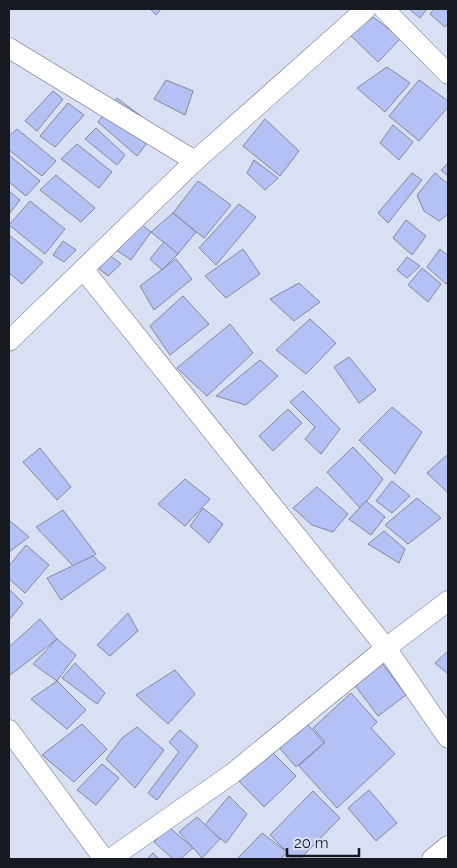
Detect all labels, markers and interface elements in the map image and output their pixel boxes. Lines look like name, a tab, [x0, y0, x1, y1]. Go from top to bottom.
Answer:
scale bar	[287, 826, 360, 858]
text: 20 m	[294, 834, 329, 852]

